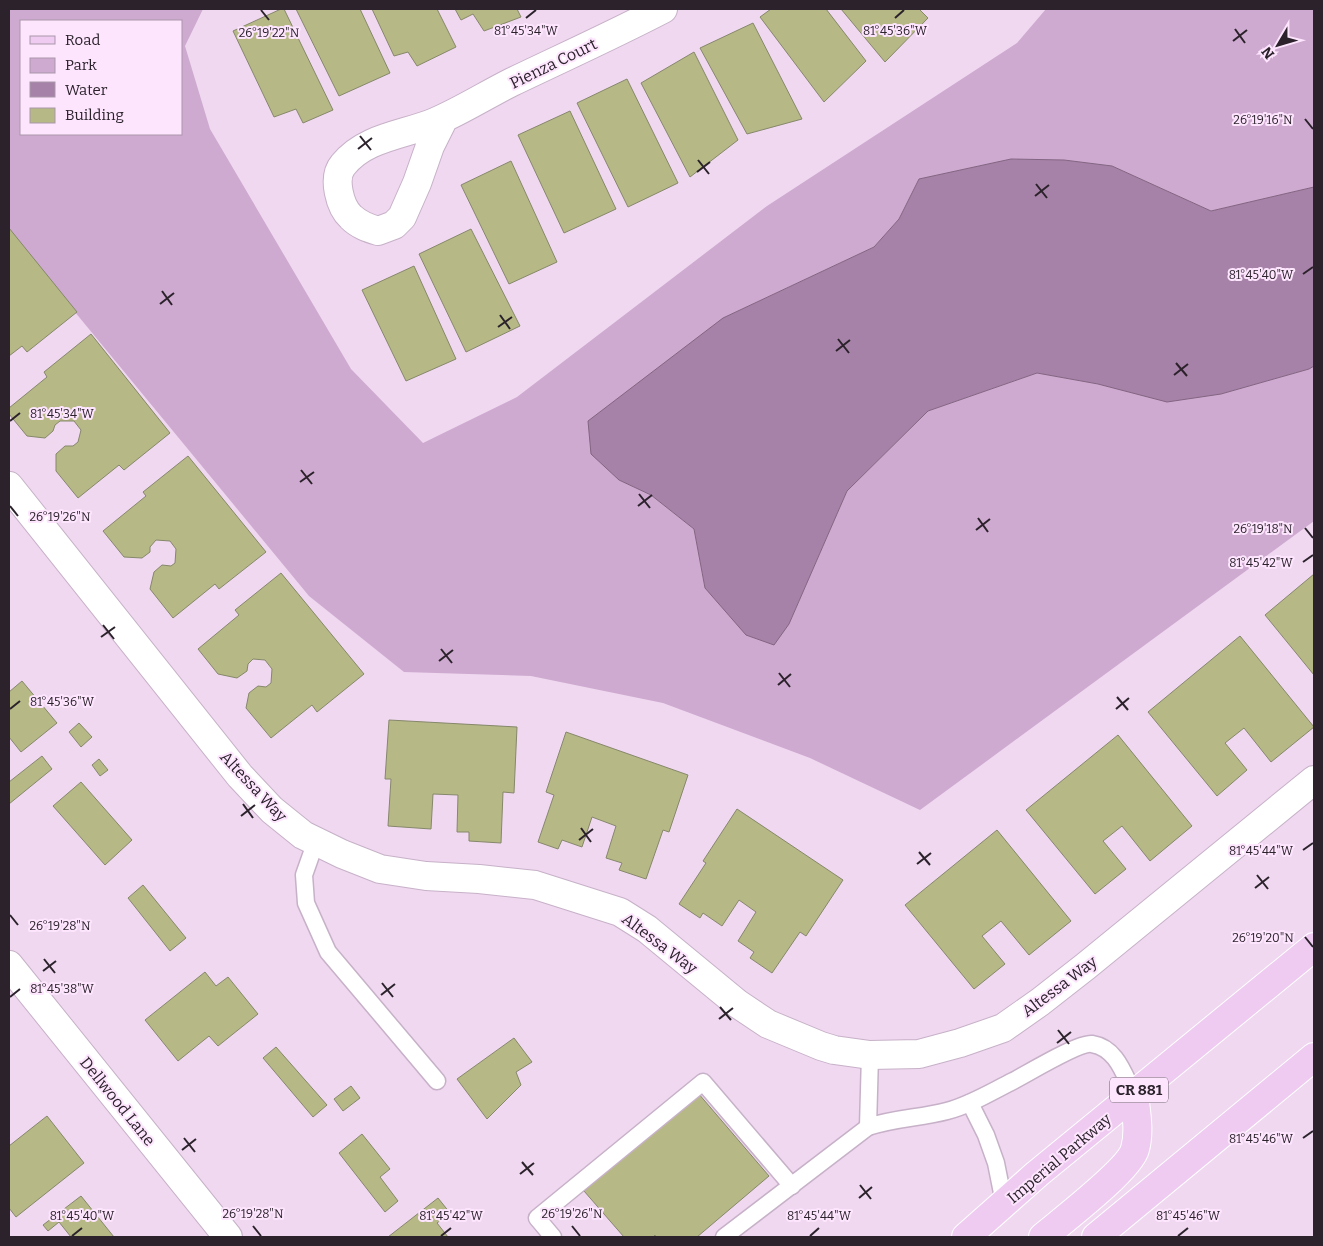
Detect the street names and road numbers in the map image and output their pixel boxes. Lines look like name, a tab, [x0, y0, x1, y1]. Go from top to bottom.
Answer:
street label: Pienza Court	[507, 34, 600, 93]
street label: Altessa Way	[216, 747, 291, 826]
street label: Altessa Way	[618, 909, 701, 978]
street label: Altessa Way	[1018, 952, 1101, 1021]
street label: Dellwood Lane	[76, 1053, 159, 1150]
road number: CR 881	[1110, 1078, 1168, 1102]
street label: Imperial Parkway	[1003, 1109, 1116, 1207]

